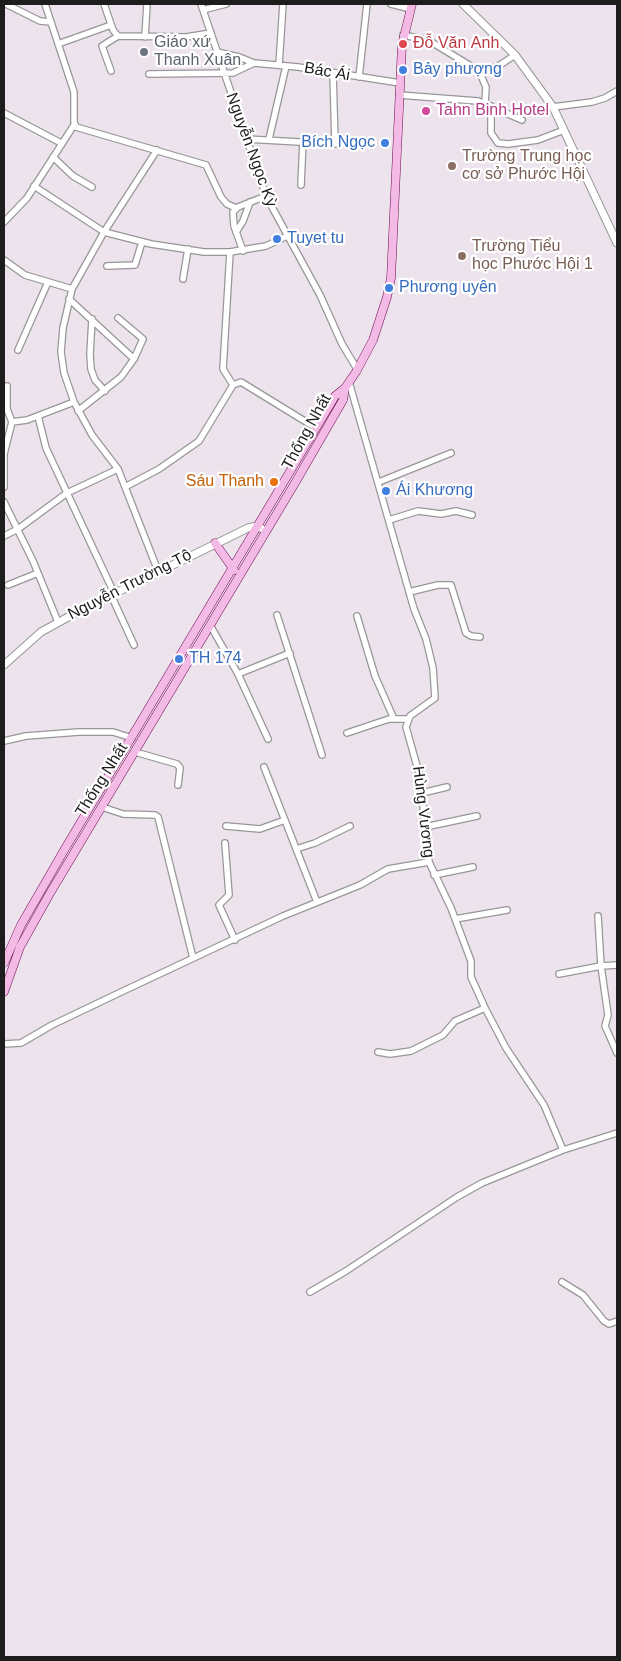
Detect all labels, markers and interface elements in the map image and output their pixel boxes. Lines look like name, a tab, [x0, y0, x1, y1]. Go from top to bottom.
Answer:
place label: Giáo xứ Thanh Xuân	[154, 33, 241, 71]
place label: Đỗ Văn Anh	[413, 34, 499, 54]
marker: Đỗ Văn Anh	[397, 38, 409, 50]
marker: Giáo xứ Thanh Xuân	[138, 46, 150, 58]
street label: Bác Ái	[303, 59, 351, 85]
place label: Bảy phượng	[413, 60, 502, 80]
marker: Bảy phượng	[397, 64, 409, 76]
street label: Nguyễn Ngọc Kỳ	[221, 90, 281, 210]
place label: Tahn Binh Hotel	[436, 101, 549, 121]
marker: Tahn Binh Hotel	[420, 105, 432, 117]
place label: Bích Ngọc	[301, 133, 375, 153]
marker: Bích Ngọc	[379, 137, 391, 149]
place label: Trường Trung học cơ sở Phước Hội	[462, 147, 591, 185]
marker: Trường Trung học cơ sở Phước Hội	[446, 160, 458, 172]
place label: Tuyet tu	[287, 229, 344, 249]
marker: Tuyet tu	[271, 233, 283, 245]
place label: Trường Tiểu học Phước Hội 1	[472, 237, 593, 275]
marker: Trường Tiểu học Phước Hội 1	[456, 250, 468, 262]
place label: Phương uyên	[399, 278, 497, 298]
marker: Phương uyên	[383, 282, 395, 294]
street label: Thống Nhất	[278, 391, 336, 473]
place label: Sáu Thanh	[186, 472, 264, 492]
marker: Sáu Thanh	[268, 476, 280, 488]
place label: Ái Khương	[396, 481, 473, 501]
marker: Ái Khương	[380, 485, 392, 497]
street label: Nguyễn Trường Tộ	[65, 546, 195, 624]
place label: TH 174	[189, 649, 241, 669]
marker: TH 174	[173, 653, 185, 665]
street label: Thống Nhất	[72, 739, 132, 821]
street label: Hùng Vương	[408, 765, 438, 859]

